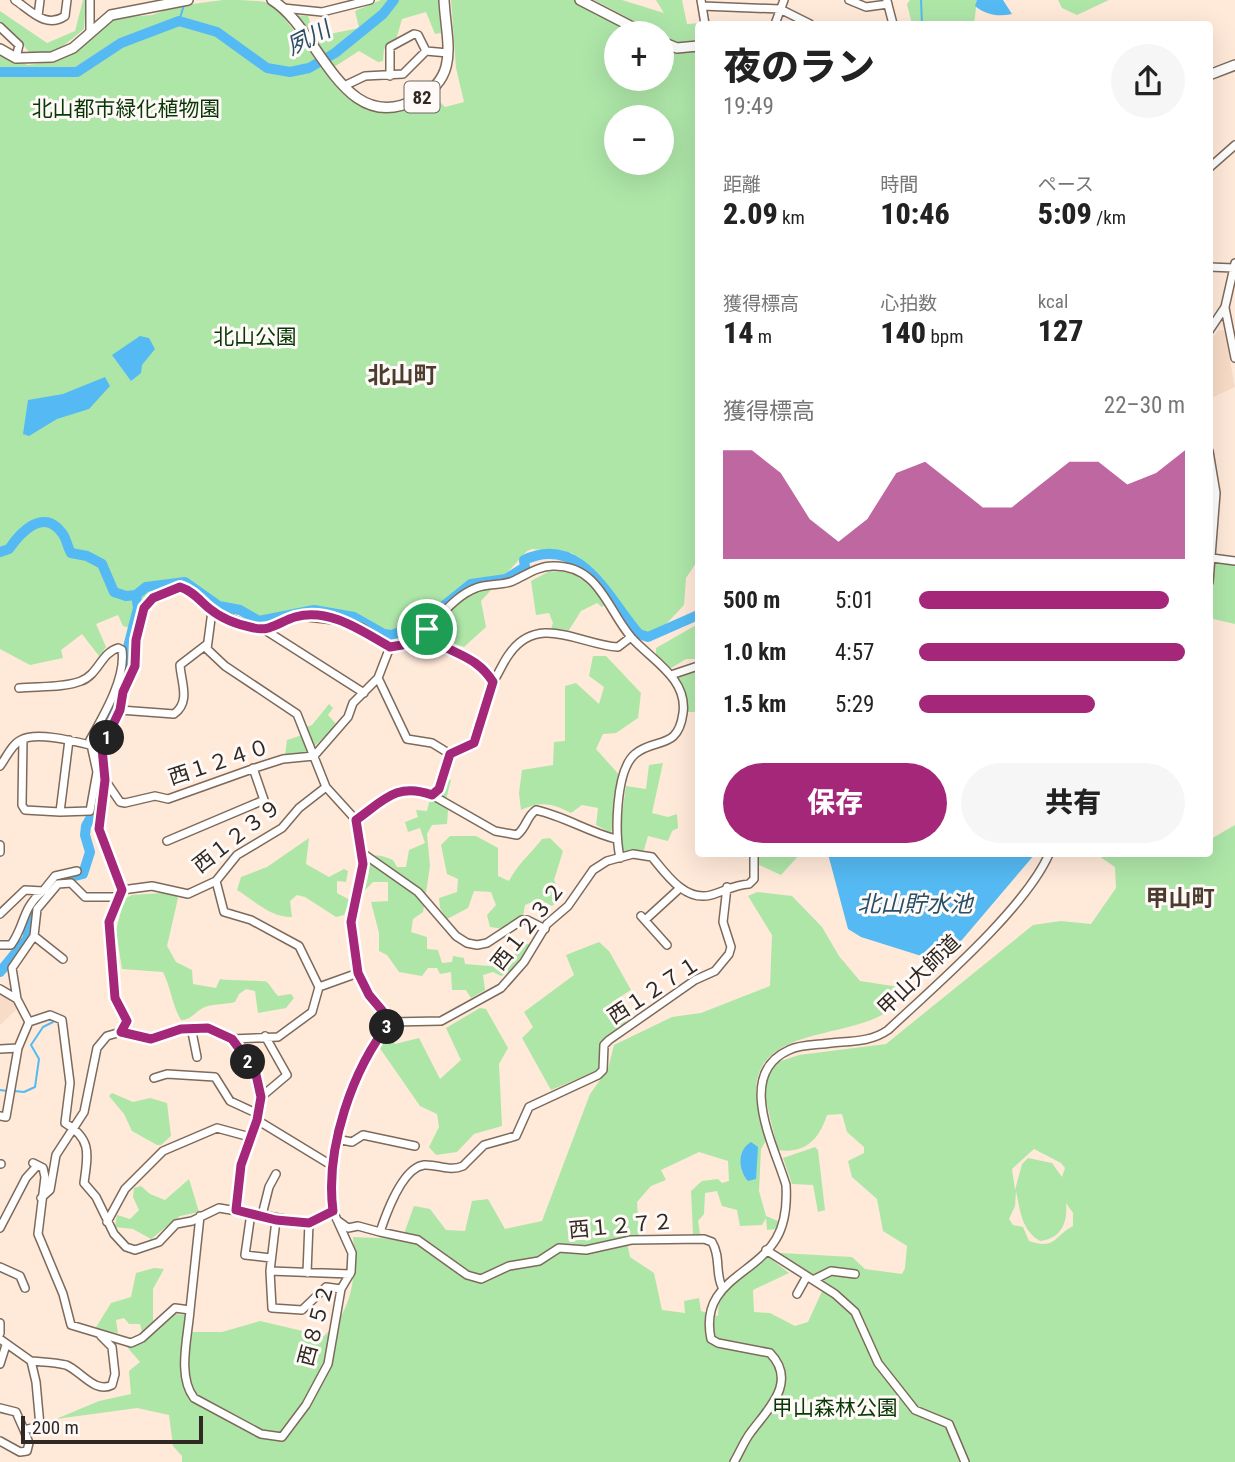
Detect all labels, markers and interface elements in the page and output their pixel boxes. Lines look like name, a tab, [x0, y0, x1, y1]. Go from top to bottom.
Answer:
water label: 夙川	[282, 15, 338, 61]
map controls	[604, 21, 674, 175]
button: +	[604, 21, 674, 91]
button: share	[1111, 44, 1185, 118]
text: 夜のラン	[723, 45, 875, 89]
road number: 82	[404, 82, 440, 113]
text: 19:49	[723, 93, 774, 120]
park label: 北山都市緑化植物園	[32, 97, 221, 121]
button: −	[604, 105, 674, 175]
text: 距離	[723, 173, 761, 196]
text: 時間	[880, 173, 918, 196]
text: ペース	[1038, 173, 1094, 196]
text: 2.09	[723, 196, 778, 231]
text: 10:46	[880, 196, 950, 231]
text: 5:09	[1038, 196, 1092, 231]
text: km	[778, 206, 805, 229]
text: /km	[1092, 206, 1126, 229]
text: kcal	[1038, 290, 1068, 313]
text: 獲得標高	[723, 292, 799, 315]
text: 心拍数	[880, 292, 937, 315]
text: 127	[1038, 313, 1083, 348]
text: 14	[723, 315, 754, 350]
text: 140	[880, 315, 926, 350]
park label: 北山公園	[213, 325, 297, 349]
text: m	[754, 325, 772, 348]
text: bpm	[926, 325, 963, 348]
district label: 北山町	[368, 362, 437, 389]
text: 22–30 m	[1104, 392, 1185, 419]
text: 獲得標高	[723, 398, 815, 425]
text: 500 m	[723, 587, 780, 614]
text: 5:01	[835, 587, 874, 614]
pin	[397, 599, 457, 659]
icon: arrive	[408, 610, 446, 648]
text: 1.0 km	[723, 639, 786, 666]
text: 4:57	[835, 639, 874, 666]
text: 1.5 km	[723, 691, 786, 718]
text: 5:29	[835, 691, 874, 718]
pin: 1	[90, 720, 124, 756]
text: 1	[102, 726, 111, 749]
street label: 西１２４０	[165, 734, 273, 790]
button: 保存	[723, 763, 947, 843]
button: 共有	[961, 763, 1185, 843]
street label: 西１２３９	[188, 794, 286, 878]
street label: 西１２３２	[486, 877, 570, 975]
district label: 甲山町	[1146, 885, 1215, 912]
water label: 北山貯水池	[858, 891, 975, 918]
street label: 甲山大師道	[873, 930, 965, 1020]
street label: 西１２７１	[603, 951, 705, 1029]
pin: 3	[370, 1010, 404, 1044]
text: 3	[382, 1015, 391, 1038]
pin: 2	[230, 1044, 266, 1080]
text: 2	[243, 1050, 252, 1073]
street label: 西１２７２	[568, 1209, 674, 1243]
street label: 西８５２	[294, 1281, 338, 1369]
park label: 甲山森林公園	[772, 1396, 898, 1420]
scale bar	[21, 1413, 203, 1445]
text: 200 m	[32, 1416, 79, 1439]

